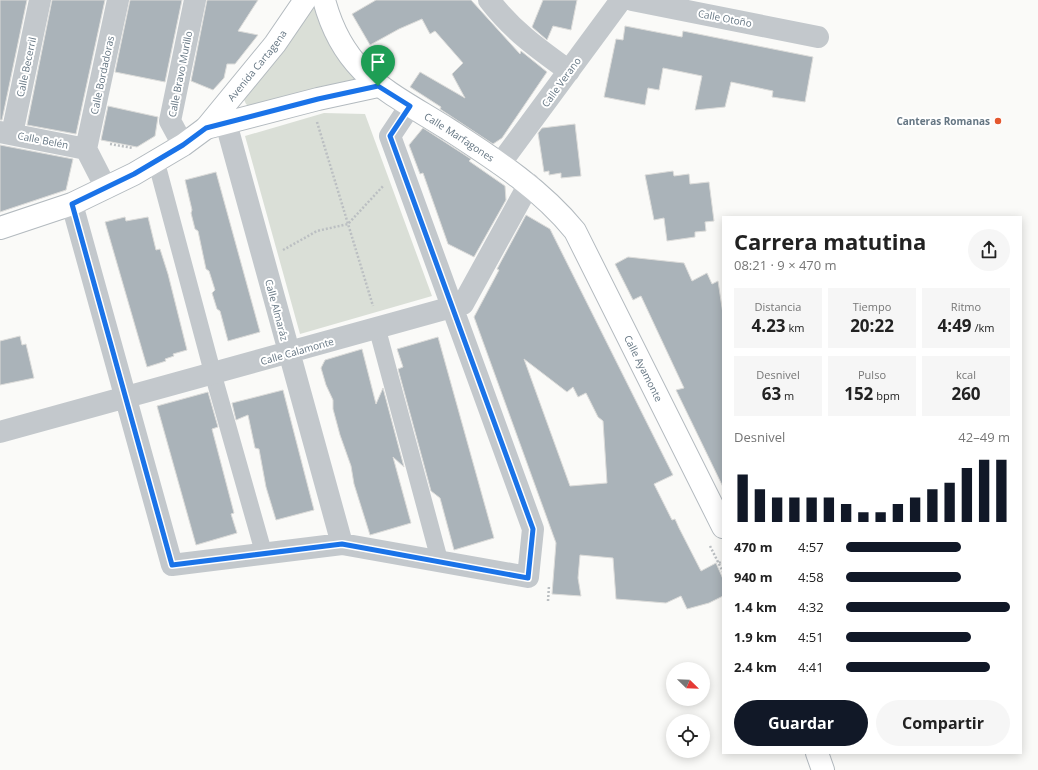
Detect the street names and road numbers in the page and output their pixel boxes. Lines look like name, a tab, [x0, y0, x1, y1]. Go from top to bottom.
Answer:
street label: Calle Otoño	[697, 6, 753, 30]
street label: Avenida Cartagena	[224, 27, 290, 104]
street label: Calle Bravo Murillo	[165, 30, 195, 118]
street label: Calle Bordadoras	[87, 34, 117, 116]
street label: Calle Becerril	[13, 36, 39, 98]
street label: Calle Verano	[538, 54, 584, 110]
street label: Calle Marfagones	[422, 109, 497, 165]
street label: Calle Belén	[16, 128, 70, 152]
street label: Calle Almaráz	[262, 278, 292, 343]
street label: Calle Ayamonte	[621, 332, 666, 404]
street label: Calle Calamonte	[259, 334, 336, 368]

